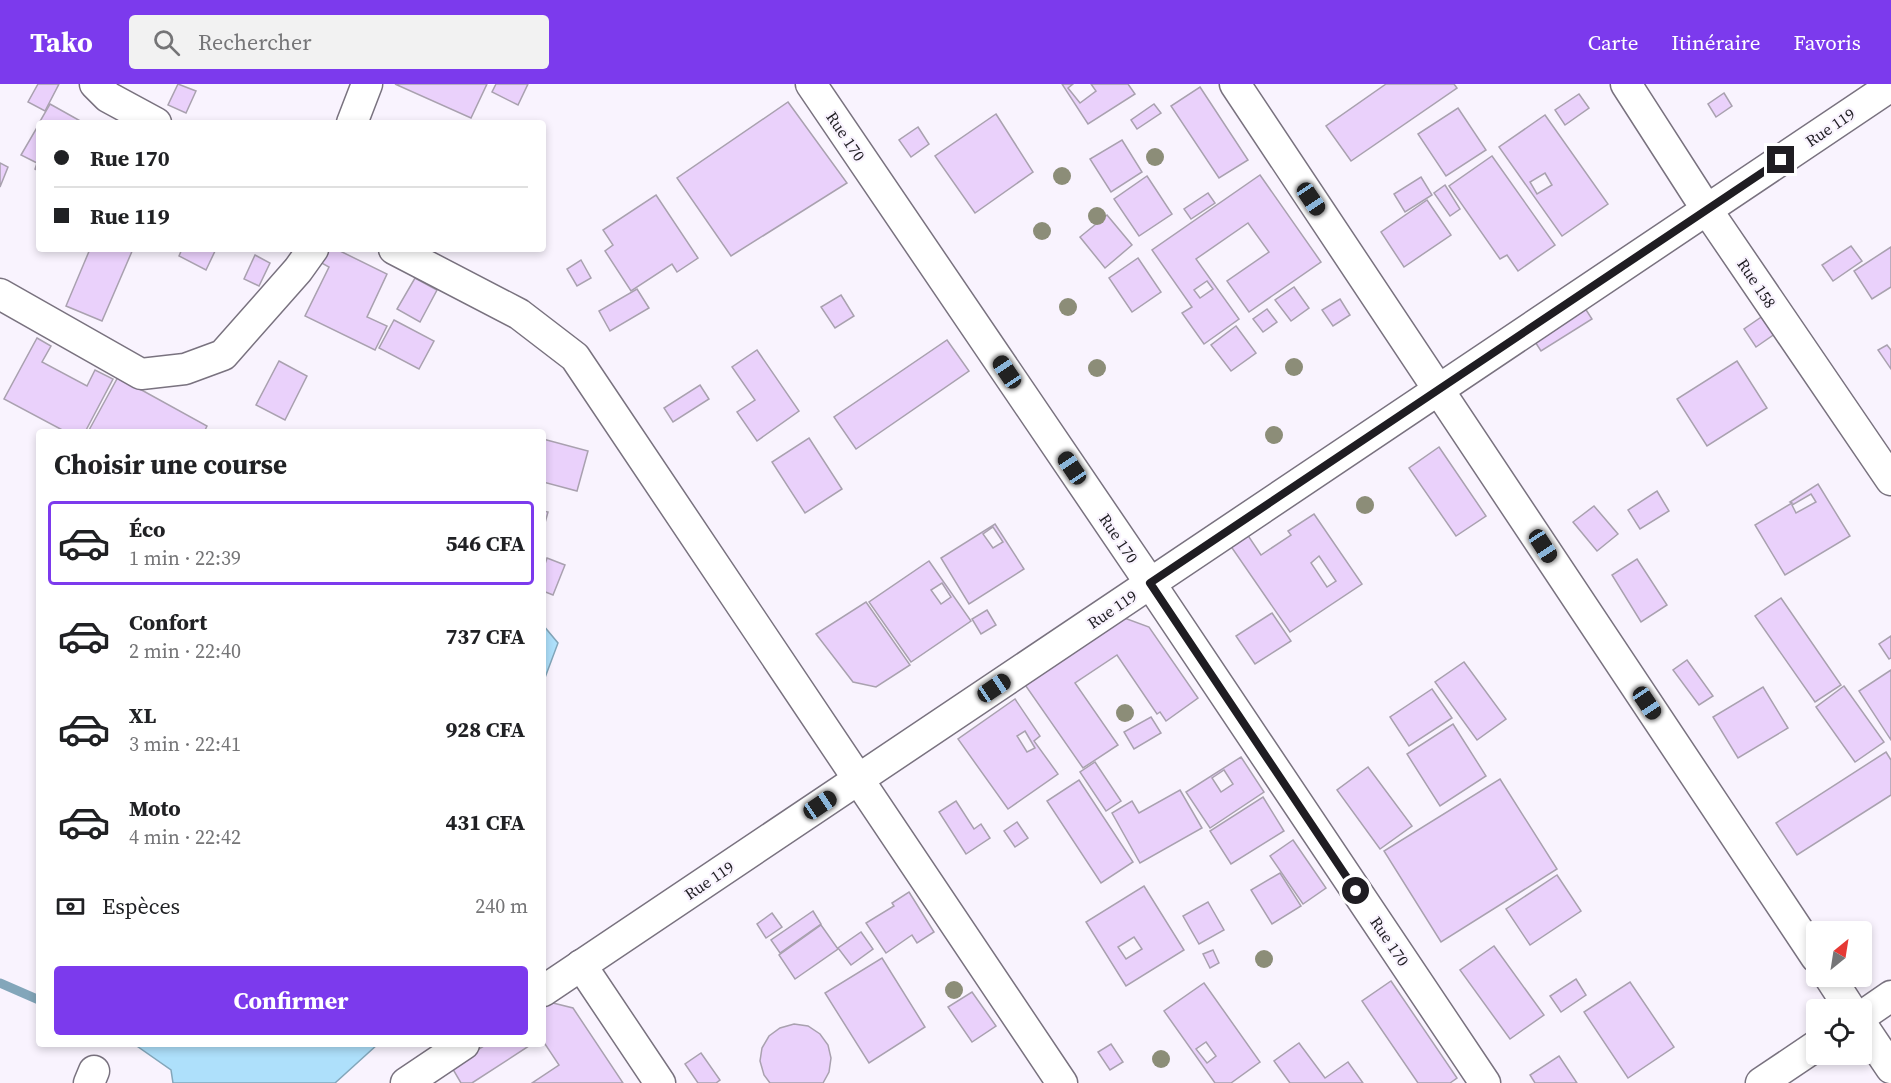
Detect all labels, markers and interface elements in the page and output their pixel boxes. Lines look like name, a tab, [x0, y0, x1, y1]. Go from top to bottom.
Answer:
search box	[129, 15, 549, 69]
text: Tako	[30, 23, 93, 61]
icon: search	[150, 26, 183, 59]
text: Rechercher	[198, 27, 312, 57]
text: Carte	[1588, 28, 1638, 57]
text: Itinéraire	[1671, 28, 1760, 57]
text: Favoris	[1793, 28, 1861, 57]
street label: Rue 119	[1801, 102, 1859, 152]
street label: Rue 170	[821, 107, 871, 165]
text: Rue 170	[90, 143, 170, 173]
route end	[1767, 146, 1794, 173]
car	[1293, 179, 1329, 219]
text: Rue 119	[90, 201, 170, 231]
street label: Rue 158	[1732, 254, 1782, 312]
car	[989, 352, 1025, 392]
text: Choisir une course	[54, 446, 287, 483]
car	[1054, 448, 1090, 488]
street label: Rue 170	[1094, 509, 1144, 567]
text: Éco	[129, 514, 166, 544]
icon: car	[57, 516, 111, 570]
car	[1526, 526, 1560, 566]
text: 546 CFA	[445, 528, 525, 558]
text: 1 min · 22:39	[129, 544, 241, 572]
street label: Rue 119	[1083, 584, 1141, 634]
text: Confort	[129, 607, 207, 637]
icon: car	[57, 609, 111, 663]
text: 737 CFA	[445, 621, 525, 651]
text: 2 min · 22:40	[129, 637, 241, 665]
car	[974, 670, 1014, 706]
car	[1629, 683, 1665, 723]
text: XL	[129, 700, 156, 730]
icon: car	[57, 702, 111, 756]
text: 928 CFA	[445, 714, 525, 744]
text: 3 min · 22:41	[129, 730, 241, 758]
car	[800, 787, 840, 823]
text: Moto	[129, 793, 181, 823]
icon: car	[57, 795, 111, 849]
text: 431 CFA	[445, 807, 525, 837]
text: 4 min · 22:42	[129, 823, 241, 851]
street label: Rue 119	[680, 855, 738, 905]
route start	[1342, 877, 1369, 904]
icon: cash	[54, 890, 87, 923]
text: Espèces	[102, 891, 180, 921]
text: 240 m	[475, 892, 528, 920]
street label: Rue 170	[1365, 912, 1415, 970]
north arrow	[1806, 921, 1872, 987]
map controls	[1806, 921, 1872, 1065]
button: Confirmer	[54, 966, 528, 1035]
button: locate	[1806, 999, 1872, 1065]

